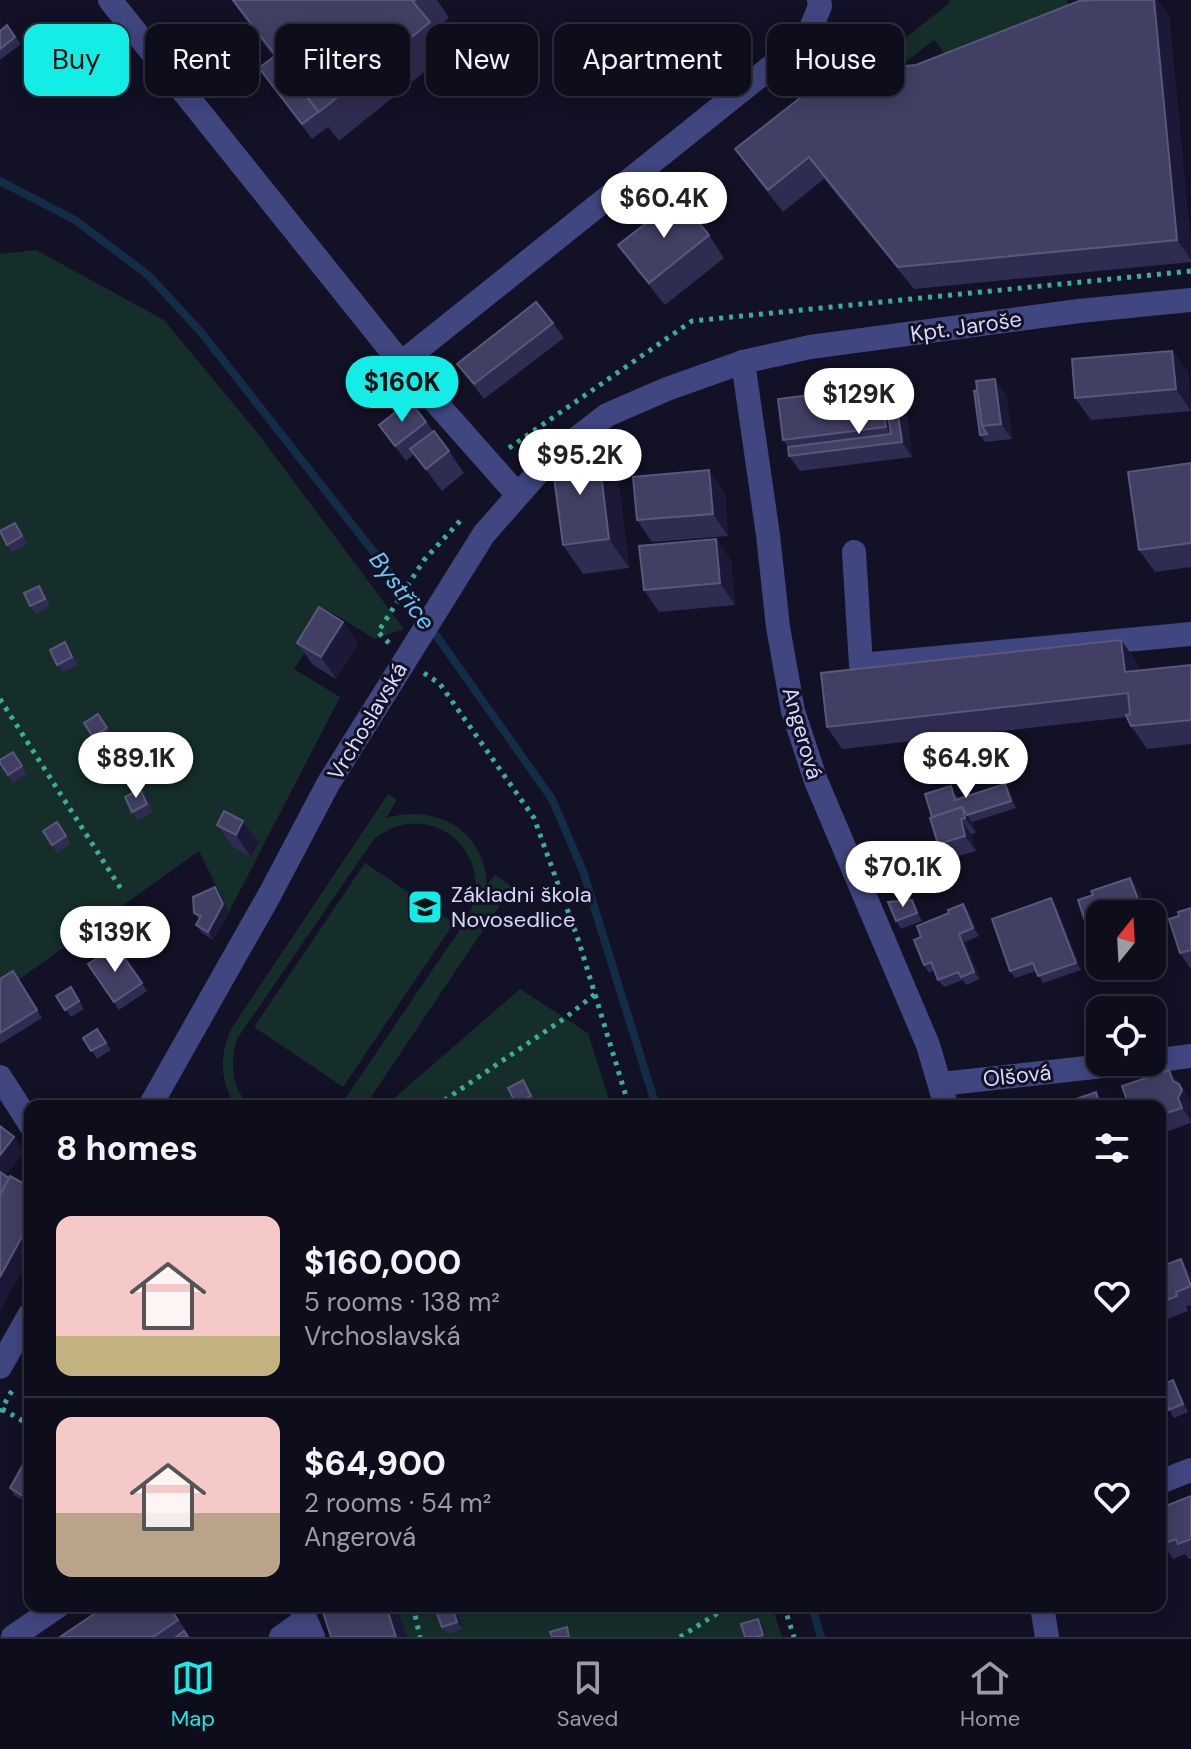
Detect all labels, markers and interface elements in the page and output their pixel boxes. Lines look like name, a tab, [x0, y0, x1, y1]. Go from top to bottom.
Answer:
chip: Buy	[24, 24, 129, 96]
chip: Rent	[145, 24, 259, 96]
chip: Filters	[275, 24, 410, 96]
chip: New	[426, 24, 538, 96]
chip: Apartment	[554, 24, 751, 96]
chip: House	[767, 24, 904, 96]
pin: $60.4K	[599, 172, 729, 240]
text: $60.4K	[619, 181, 709, 215]
street label: Kpt. Jaroše	[908, 304, 1024, 349]
pin: $160K	[346, 356, 458, 424]
text: $160K	[364, 365, 440, 399]
pin: $129K	[803, 368, 915, 436]
text: $129K	[822, 377, 896, 411]
pin: $95.2K	[515, 429, 645, 497]
text: $95.2K	[537, 438, 623, 472]
water label: Bystřice	[363, 545, 442, 636]
street label: Vrchoslavská	[321, 657, 414, 786]
street label: Angerová	[776, 684, 830, 783]
pin: $89.1K	[71, 732, 201, 800]
pin: $64.9K	[901, 732, 1031, 800]
text: $89.1K	[96, 741, 176, 775]
text: $64.9K	[922, 741, 1010, 775]
pin: $70.1K	[838, 841, 968, 909]
text: $70.1K	[864, 850, 942, 884]
place label: Základni škola Novosedlice	[451, 880, 592, 934]
school or university icon: Základni škola Novosedlice	[406, 888, 444, 926]
north arrow	[1086, 900, 1166, 980]
map controls	[1086, 900, 1166, 1076]
pin: $139K	[59, 906, 171, 974]
text: $139K	[78, 915, 152, 949]
button: locate	[1086, 996, 1166, 1076]
street label: Olšová	[981, 1057, 1053, 1093]
text: 8 homes	[56, 1126, 198, 1171]
icon: filters	[1090, 1126, 1134, 1170]
text: $160,000	[304, 1240, 462, 1285]
icon: home	[120, 1248, 216, 1344]
icon: heart	[1090, 1274, 1134, 1318]
text: 5 rooms · 138 m²	[304, 1285, 500, 1319]
text: Vrchoslavská	[304, 1319, 461, 1353]
text: $64,900	[304, 1441, 446, 1486]
icon: home	[120, 1449, 216, 1545]
icon: heart	[1090, 1475, 1134, 1519]
text: 2 rooms · 54 m²	[304, 1486, 491, 1520]
text: Angerová	[304, 1520, 416, 1554]
tab: Map	[171, 1656, 215, 1733]
tab: Saved	[557, 1656, 618, 1733]
tab: Home	[960, 1656, 1020, 1733]

